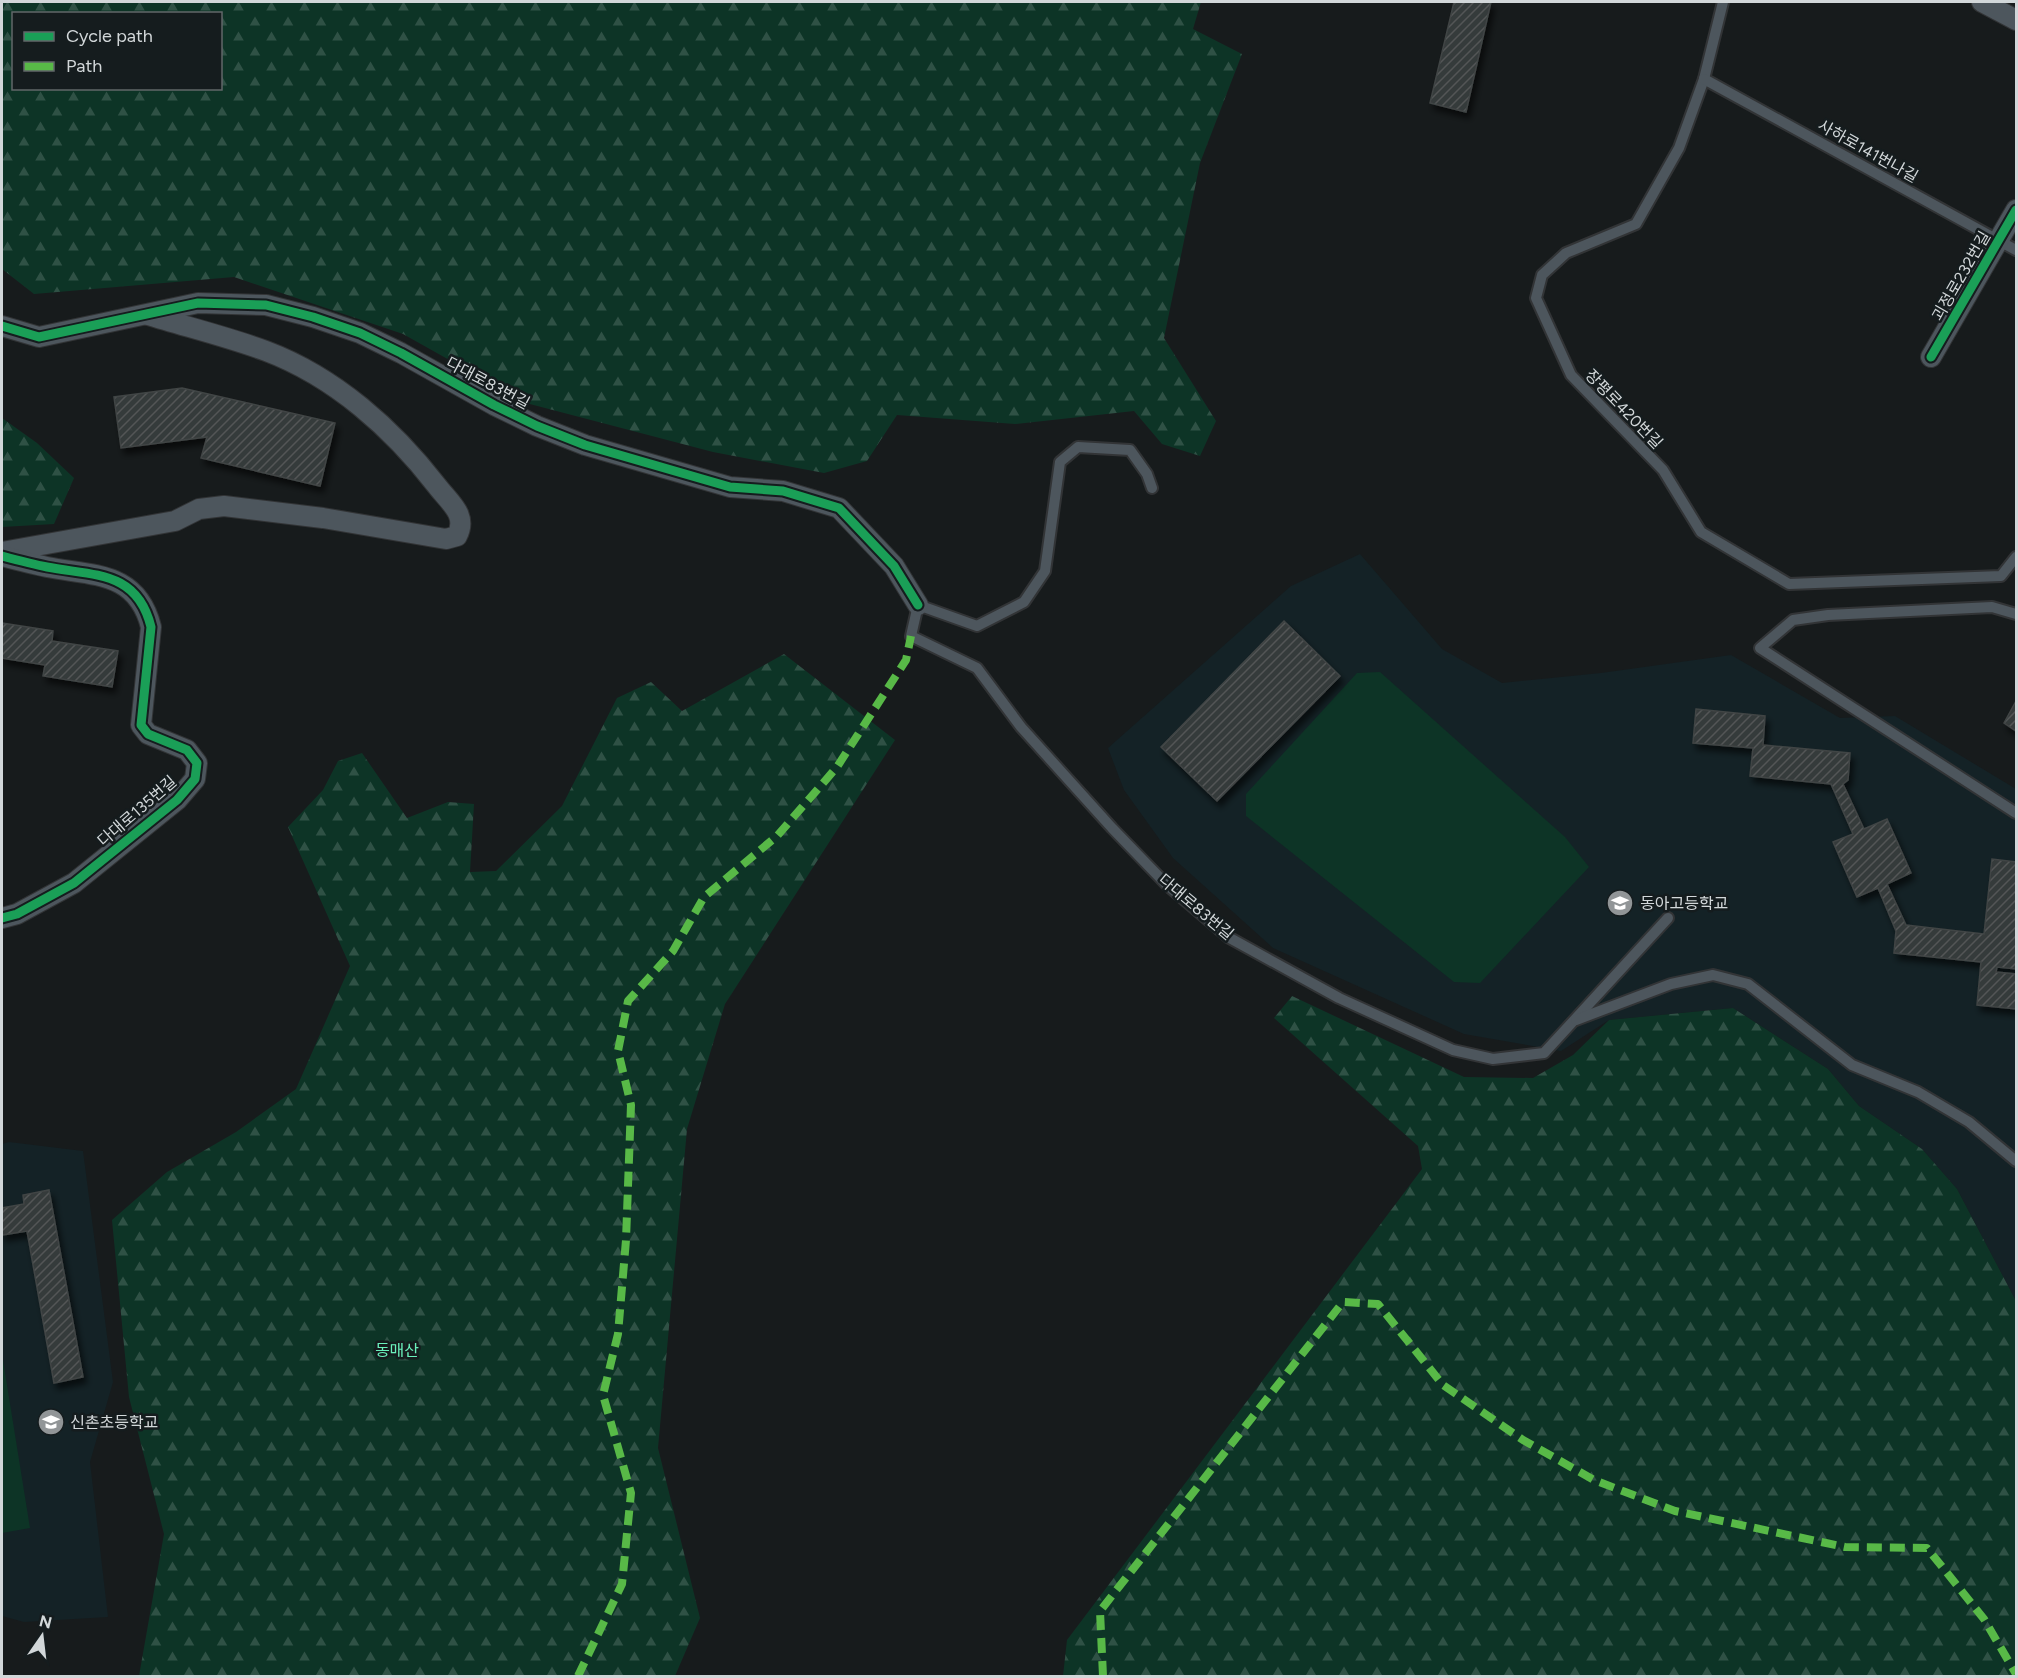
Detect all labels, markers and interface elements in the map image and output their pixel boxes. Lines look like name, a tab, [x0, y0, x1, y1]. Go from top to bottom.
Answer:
legend	[12, 12, 222, 90]
text: Cycle path	[66, 25, 153, 47]
text: Path	[66, 55, 102, 77]
street label: 사하로141번나길	[1815, 116, 1921, 186]
street label: 괴정로232번길	[1928, 228, 1994, 324]
street label: 다대로83번길	[443, 353, 533, 413]
street label: 장평로420번길	[1581, 365, 1667, 453]
street label: 다대로135번길	[94, 772, 180, 850]
street label: 다대로83번길	[1155, 870, 1237, 944]
school or university icon: 동아고등학교	[1605, 888, 1635, 918]
place label: 동아고등학교	[1640, 894, 1728, 913]
park label: 동매산	[375, 1341, 419, 1360]
school or university icon: 신촌초등학교	[36, 1407, 66, 1437]
place label: 신촌초등학교	[70, 1413, 158, 1432]
north arrow	[12, 1606, 72, 1666]
text: N	[37, 1611, 54, 1633]

